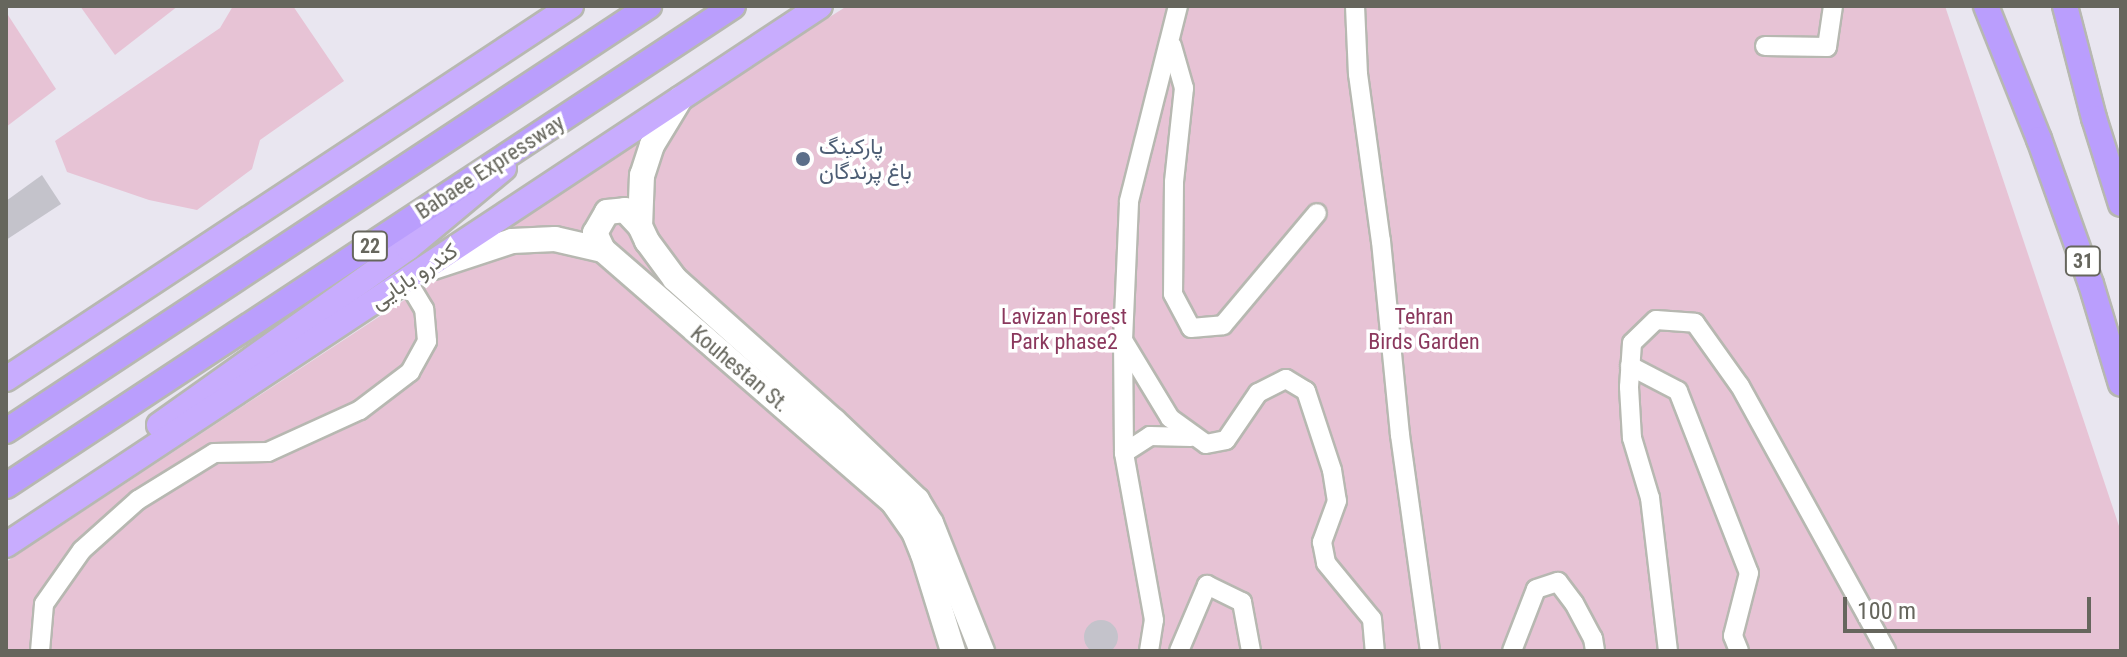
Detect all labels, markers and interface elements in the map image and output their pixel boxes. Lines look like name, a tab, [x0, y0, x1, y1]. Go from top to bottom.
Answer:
street label: Babaee Expressway	[411, 109, 569, 225]
place label: پارکینگ باغ پرندگان	[819, 133, 912, 184]
marker: پارکینگ باغ پرندگان	[794, 150, 812, 168]
road number: 22	[350, 230, 390, 262]
street label: کندرو بابایی	[365, 237, 463, 315]
road number: 31	[2063, 245, 2103, 277]
park label: Lavizan Forest Park phase2	[1001, 303, 1127, 354]
park label: Tehran Birds Garden	[1368, 303, 1480, 354]
street label: Kouhestan St.	[685, 320, 795, 418]
scale bar	[1847, 581, 2095, 631]
text: 100 m	[1857, 597, 1916, 625]

